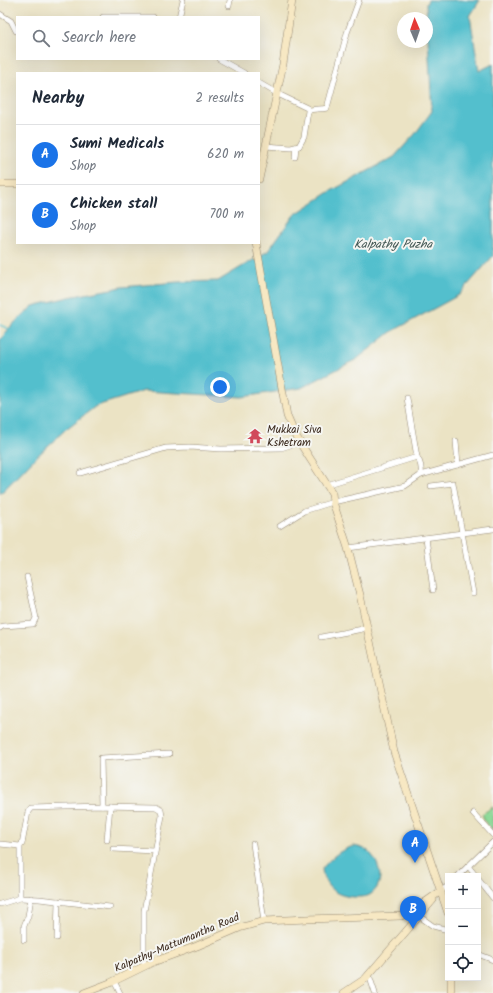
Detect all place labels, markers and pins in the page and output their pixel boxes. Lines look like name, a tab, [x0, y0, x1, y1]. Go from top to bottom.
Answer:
place label: Mukkai Siva Kshetram	[267, 421, 322, 452]
temple icon: Mukkai Siva Kshetram	[246, 427, 264, 445]
pin: A	[402, 830, 428, 863]
pin: B	[400, 896, 426, 929]

